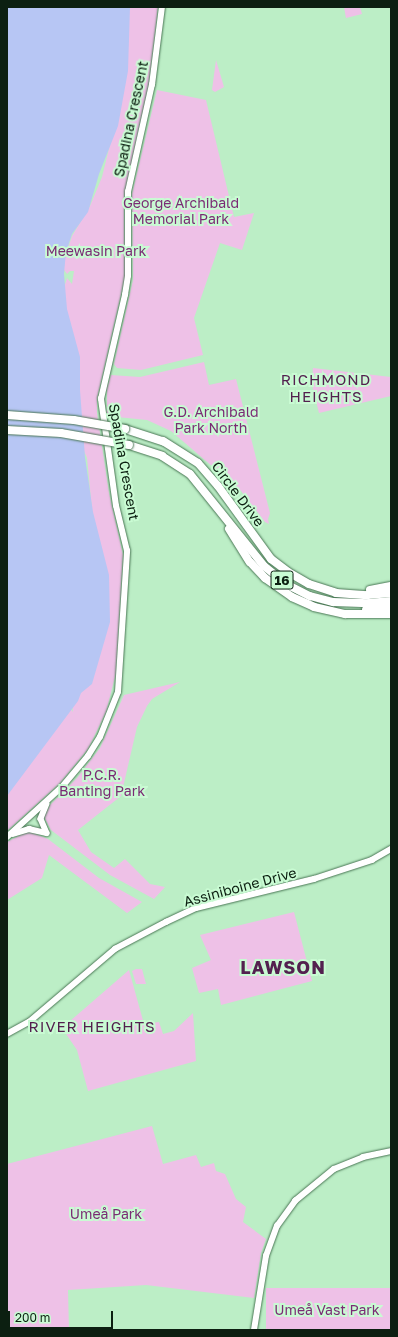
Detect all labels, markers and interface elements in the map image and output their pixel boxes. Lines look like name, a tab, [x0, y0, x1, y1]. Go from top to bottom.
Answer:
street label: Spadina Crescent	[111, 60, 151, 178]
park label: George Archibald Memorial Park	[123, 195, 239, 228]
park label: Meewasin Park	[46, 243, 146, 259]
district label: RICHMOND HEIGHTS	[281, 370, 371, 405]
street label: Spadina Crescent	[105, 402, 143, 522]
park label: G.D. Archibald Park North	[163, 404, 259, 436]
street label: Circle Drive	[208, 458, 268, 530]
road number: 16	[270, 569, 294, 591]
park label: P.C.R. Banting Park	[59, 767, 145, 800]
street label: Assiniboine Drive	[182, 864, 298, 910]
district label: LAWSON	[240, 956, 326, 978]
district label: RIVER HEIGHTS	[28, 1018, 156, 1036]
park label: Umeå Park	[70, 1206, 142, 1222]
park label: Umeå Vast Park	[274, 1302, 380, 1318]
scale bar	[10, 1303, 115, 1329]
text: 200 m	[15, 1310, 50, 1325]

